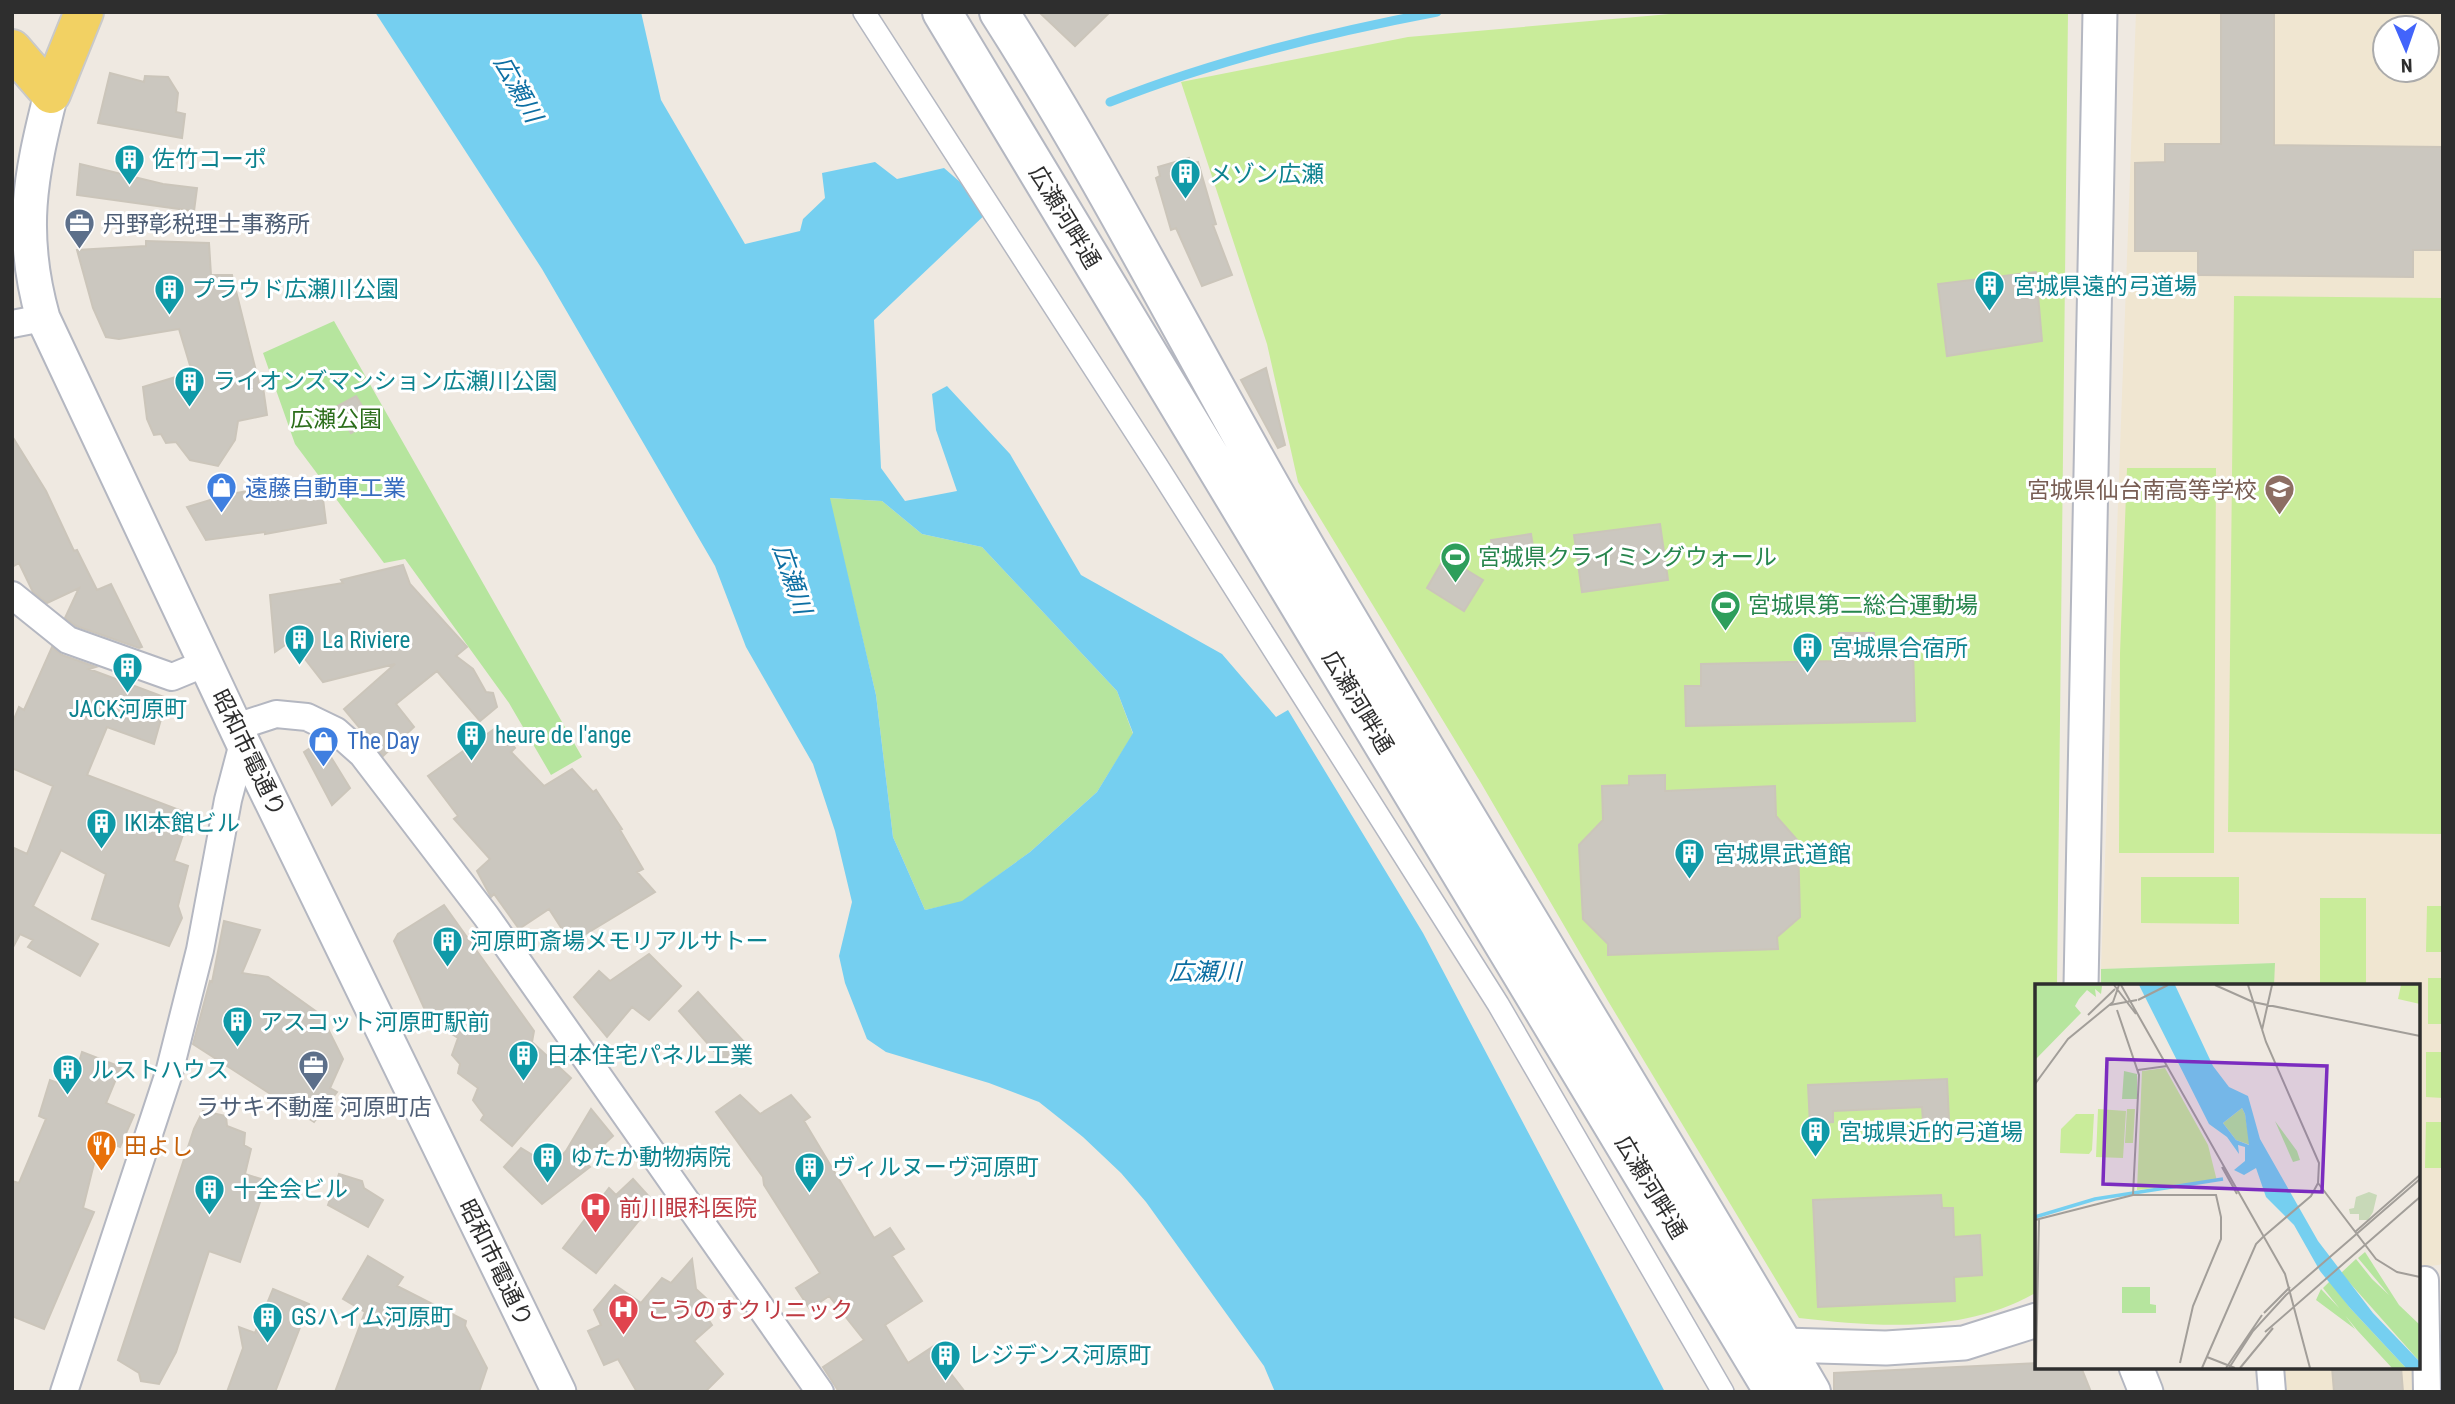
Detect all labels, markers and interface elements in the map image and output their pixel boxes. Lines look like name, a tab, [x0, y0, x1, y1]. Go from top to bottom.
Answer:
north arrow	[2371, 14, 2441, 84]
water label: 広瀬川	[488, 51, 549, 130]
text: N	[2400, 54, 2413, 77]
building icon: 佐竹コーポ	[112, 142, 146, 186]
place label: 佐竹コーポ	[152, 146, 267, 173]
building icon: メゾン広瀬	[1169, 157, 1203, 201]
street label: 広瀬河畔通	[1023, 161, 1106, 273]
place label: メゾン広瀬	[1209, 161, 1324, 188]
office icon: 丹野彰税理士事務所	[63, 207, 97, 251]
place label: 丹野彰税理士事務所	[103, 211, 310, 238]
building icon: 宮城県遠的弓道場	[1973, 269, 2007, 313]
building icon: プラウド広瀬川公園	[152, 272, 186, 316]
place label: 宮城県遠的弓道場	[2013, 273, 2197, 300]
place label: プラウド広瀬川公園	[192, 276, 399, 303]
building icon: ライオンズマンション広瀬川公園	[173, 364, 207, 408]
place label: ライオンズマンション広瀬川公園	[213, 368, 558, 395]
park label: 広瀬公園	[290, 406, 382, 433]
shop icon: 遠藤自動車工業	[205, 471, 239, 515]
school or university icon: 宮城県仙台南高等学校	[2263, 473, 2297, 517]
place label: 遠藤自動車工業	[245, 475, 406, 502]
place label: 宮城県仙台南高等学校	[2027, 477, 2257, 504]
water label: 広瀬川	[767, 540, 818, 620]
sports icon: 宮城県クライミングウォール	[1438, 540, 1472, 584]
place label: 宮城県クライミングウォール	[1478, 544, 1777, 571]
sports icon: 宮城県第二総合運動場	[1708, 588, 1742, 632]
place label: 宮城県第二総合運動場	[1748, 592, 1978, 619]
building icon: La Riviere	[282, 623, 316, 667]
place label: La Riviere	[322, 627, 410, 654]
building icon: 宮城県合宿所	[1790, 631, 1824, 675]
place label: 宮城県合宿所	[1830, 635, 1968, 662]
street label: 広瀬河畔通	[1316, 646, 1399, 758]
building icon: JACK河原町	[111, 651, 145, 695]
street label: 昭和市電通り	[206, 685, 291, 821]
place label: JACK河原町	[69, 696, 187, 723]
building icon: heure de l'ange	[455, 718, 489, 762]
place label: heure de l'ange	[495, 722, 631, 749]
shop icon: The Day	[307, 724, 341, 768]
place label: The Day	[347, 728, 420, 755]
building icon: IKI本館ビル	[84, 806, 118, 850]
place label: IKI本館ビル	[124, 810, 240, 837]
building icon: 宮城県武道館	[1673, 837, 1707, 881]
place label: 宮城県武道館	[1713, 841, 1851, 868]
building icon: 河原町斎場メモリアルサトー	[430, 924, 464, 968]
place label: 河原町斎場メモリアルサトー	[470, 928, 769, 955]
water label: 広瀬川	[1169, 958, 1244, 986]
inset map	[2035, 984, 2420, 1369]
building icon: アスコット河原町駅前	[220, 1005, 254, 1049]
place label: アスコット河原町駅前	[260, 1009, 490, 1036]
building icon: 日本住宅パネル工業	[506, 1038, 540, 1082]
place label: 日本住宅パネル工業	[546, 1042, 753, 1069]
office icon: ラサキ不動産 河原町店	[297, 1049, 331, 1093]
building icon: ルストハウス	[51, 1053, 85, 1097]
place label: ルストハウス	[91, 1057, 229, 1084]
place label: ラサキ不動産 河原町店	[196, 1094, 432, 1121]
building icon: 宮城県近的弓道場	[1799, 1115, 1833, 1159]
place label: 宮城県近的弓道場	[1839, 1119, 2023, 1146]
restaurant icon: 田よし	[84, 1129, 118, 1173]
street label: 広瀬河畔通	[1609, 1131, 1692, 1243]
place label: 田よし	[124, 1133, 193, 1160]
building icon: ゆたか動物病院	[530, 1140, 564, 1184]
place label: ゆたか動物病院	[570, 1144, 731, 1171]
building icon: ヴィルヌーヴ河原町	[792, 1150, 826, 1194]
place label: ヴィルヌーヴ河原町	[832, 1154, 1039, 1181]
building icon: 十全会ビル	[193, 1172, 227, 1216]
place label: 十全会ビル	[233, 1176, 348, 1203]
hospital icon: 前川眼科医院	[579, 1191, 613, 1235]
street label: 昭和市電通り	[453, 1195, 538, 1331]
place label: 前川眼科医院	[619, 1195, 757, 1222]
hospital icon: こうのすクリニック	[607, 1293, 641, 1337]
place label: こうのすクリニック	[647, 1297, 853, 1324]
building icon: GSハイム河原町	[251, 1300, 285, 1344]
place label: GSハイム河原町	[291, 1304, 454, 1331]
building icon: レジデンス河原町	[928, 1338, 962, 1382]
place label: レジデンス河原町	[968, 1342, 1152, 1369]

